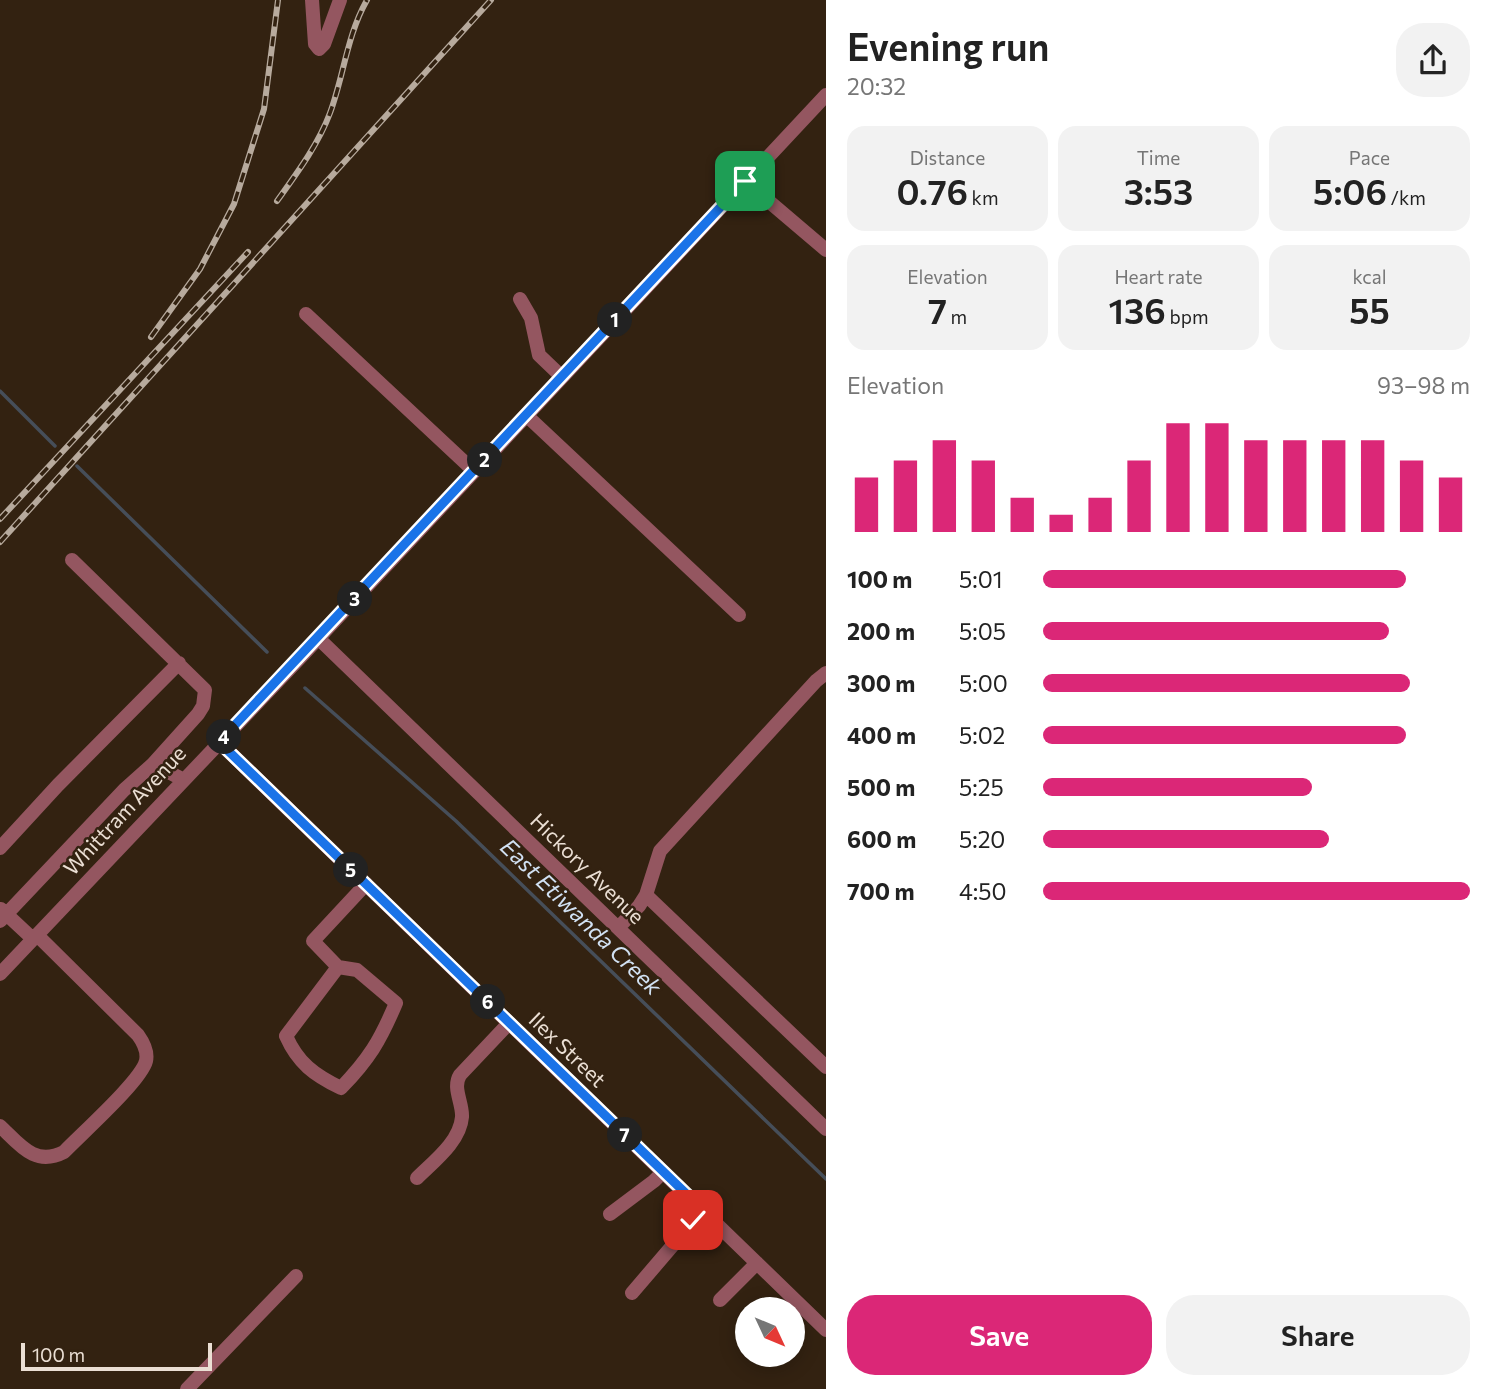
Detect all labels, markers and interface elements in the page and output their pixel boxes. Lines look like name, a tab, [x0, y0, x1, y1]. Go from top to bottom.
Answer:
text: Evening run	[847, 22, 1050, 69]
button: share	[1396, 23, 1470, 97]
text: 20:32	[847, 72, 906, 100]
text: Distance	[910, 146, 985, 169]
text: Time	[1137, 146, 1180, 169]
text: Pace	[1349, 146, 1390, 169]
pin	[715, 151, 775, 211]
icon: arrive	[726, 162, 764, 200]
text: 0.76	[897, 169, 968, 212]
text: 3:53	[1124, 169, 1193, 212]
text: 5:06	[1313, 169, 1387, 212]
text: km	[968, 186, 998, 209]
text: /km	[1387, 186, 1426, 209]
text: Elevation	[907, 265, 988, 288]
text: Heart rate	[1114, 265, 1203, 288]
text: kcal	[1352, 265, 1387, 288]
text: 7	[928, 288, 947, 331]
text: 136	[1109, 288, 1166, 331]
text: 55	[1349, 288, 1390, 331]
pin: 1	[598, 302, 632, 338]
text: m	[947, 305, 967, 328]
text: bpm	[1166, 305, 1208, 328]
text: 1	[610, 308, 619, 331]
text: Elevation	[847, 371, 944, 399]
text: 93–98 m	[1377, 371, 1470, 399]
pin: 2	[468, 442, 503, 477]
text: 2	[479, 448, 490, 471]
text: 100 m	[847, 565, 912, 593]
text: 5:01	[959, 565, 1002, 593]
pin: 3	[338, 582, 372, 616]
text: 3	[349, 587, 360, 610]
text: 200 m	[847, 617, 915, 645]
text: 5:05	[959, 617, 1006, 645]
text: 300 m	[847, 669, 915, 697]
text: 5:00	[959, 669, 1008, 697]
pin: 4	[206, 720, 242, 754]
text: 400 m	[847, 721, 916, 749]
text: 5:02	[959, 721, 1005, 749]
text: 4	[218, 725, 229, 748]
street label: Whittram Avenue	[58, 740, 190, 880]
text: 500 m	[847, 773, 915, 801]
text: 5:25	[959, 773, 1004, 801]
street label: Hickory Avenue	[526, 807, 650, 928]
text: 600 m	[847, 825, 916, 853]
text: 5:20	[959, 825, 1005, 853]
water label: East Etiwanda Creek	[495, 832, 668, 1001]
pin: 5	[334, 852, 368, 888]
text: 5	[345, 858, 356, 881]
text: 700 m	[847, 877, 915, 905]
text: 4:50	[959, 877, 1006, 905]
pin: 6	[470, 984, 505, 1020]
text: 6	[482, 990, 493, 1013]
street label: Ilex Street	[525, 1006, 612, 1092]
pin: 7	[608, 1118, 642, 1152]
text: 7	[619, 1123, 630, 1146]
pin	[663, 1190, 723, 1250]
icon: check	[674, 1201, 712, 1239]
button: Save	[847, 1295, 1152, 1375]
button: Share	[1166, 1295, 1470, 1375]
north arrow	[735, 1297, 805, 1367]
map controls	[735, 1297, 805, 1367]
scale bar	[21, 1340, 212, 1372]
text: 100 m	[32, 1343, 85, 1366]

